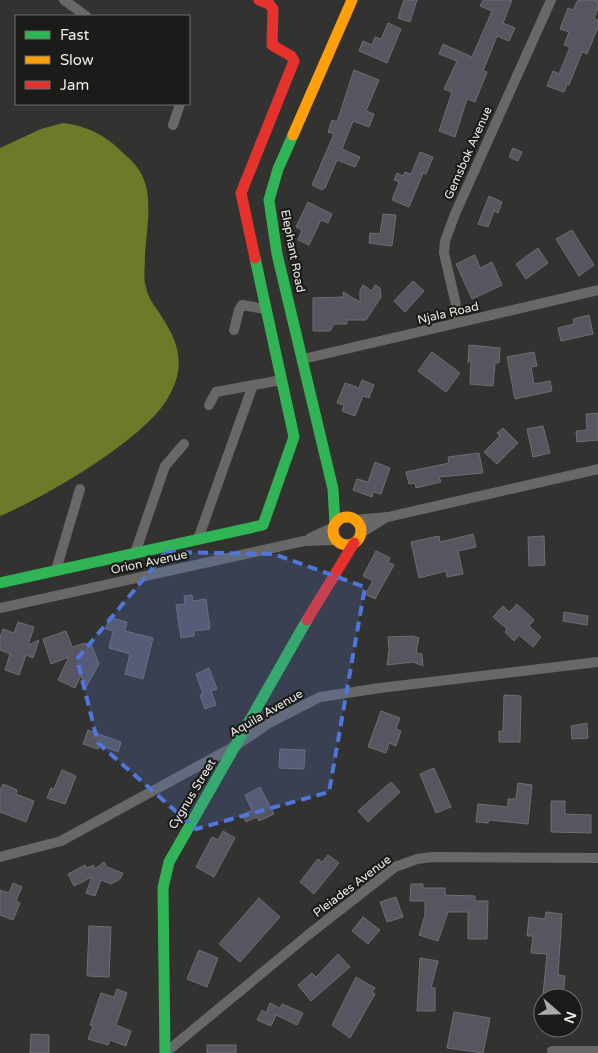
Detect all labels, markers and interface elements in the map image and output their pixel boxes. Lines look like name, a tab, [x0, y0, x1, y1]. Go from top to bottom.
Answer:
legend	[15, 15, 190, 105]
text: Fast	[60, 26, 90, 44]
text: Slow	[60, 51, 94, 69]
text: Jam	[60, 76, 89, 94]
street label: Gemsbok Avenue	[441, 104, 495, 202]
street label: Elephant Road	[278, 208, 308, 294]
street label: Njala Road	[416, 299, 480, 327]
street label: Orion Avenue	[109, 547, 189, 577]
street label: Aquila Avenue	[227, 686, 305, 740]
street label: Cygnus Street	[166, 756, 219, 832]
street label: Pleiades Avenue	[310, 852, 394, 920]
north arrow	[533, 988, 583, 1038]
text: N	[560, 1009, 580, 1025]

